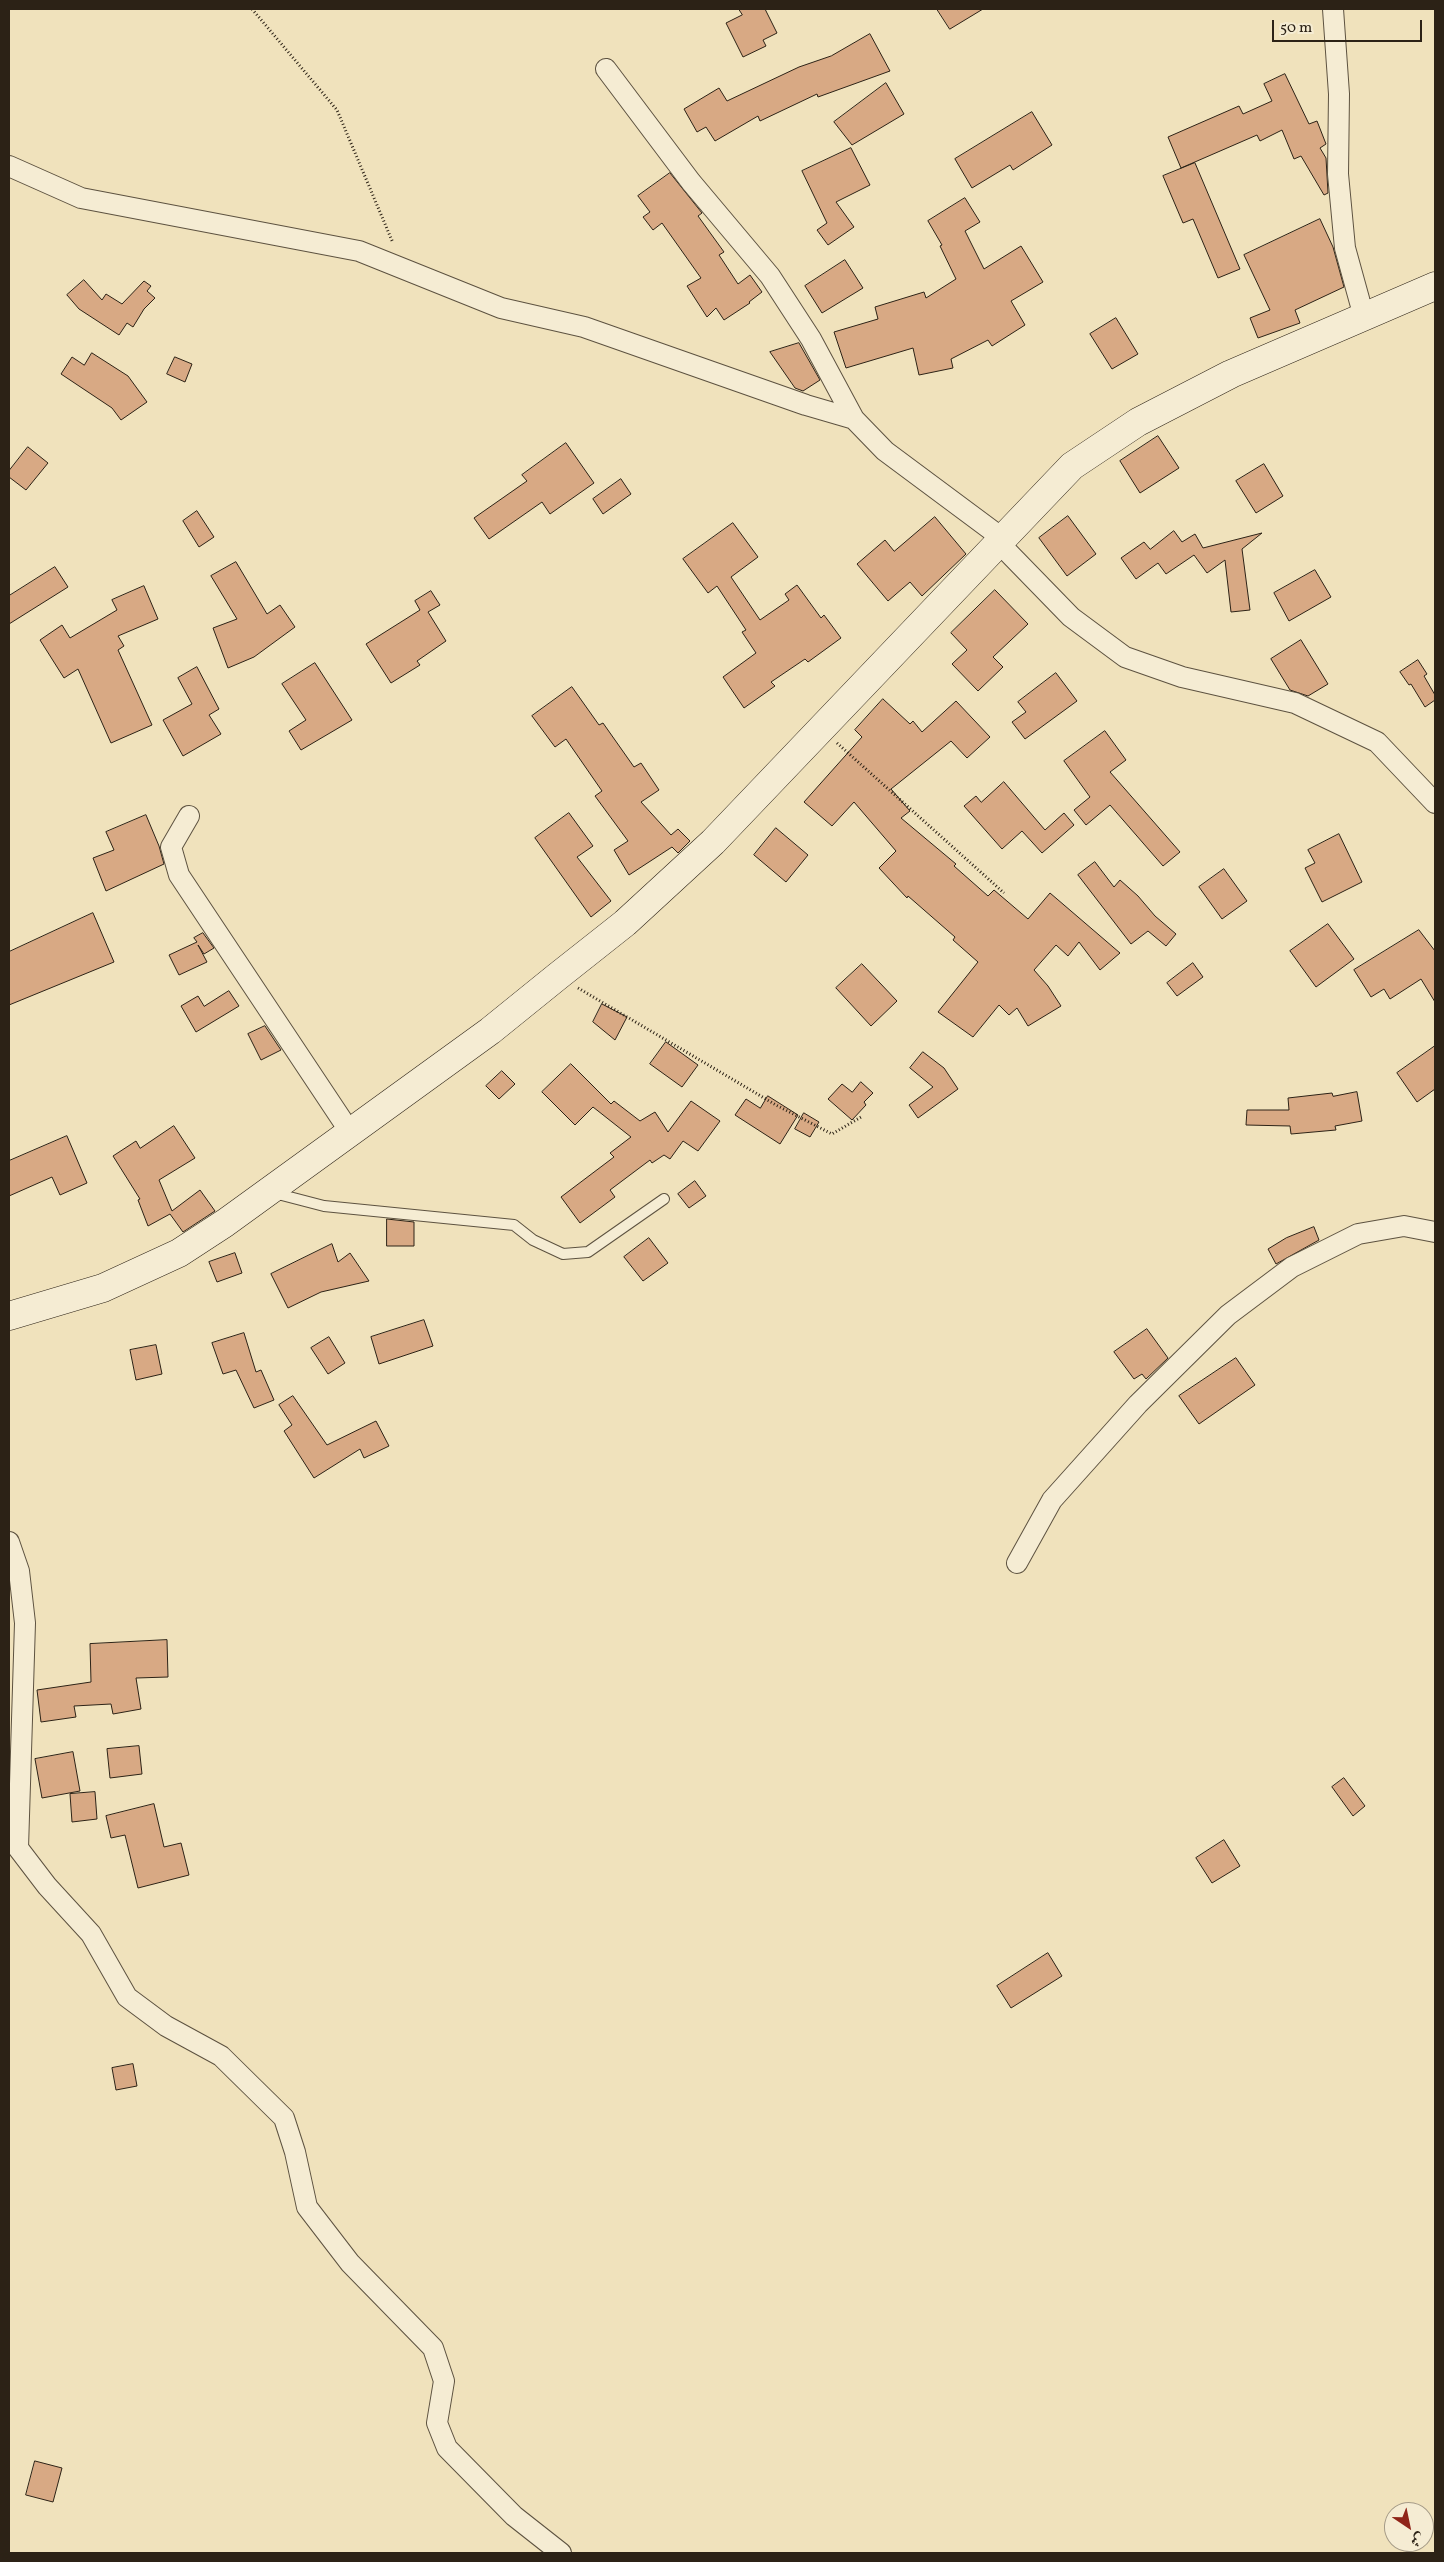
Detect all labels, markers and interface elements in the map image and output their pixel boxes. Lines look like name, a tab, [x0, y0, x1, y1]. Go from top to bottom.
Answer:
scale bar	[1274, 10, 1424, 42]
text: 50 m	[1280, 18, 1312, 39]
north arrow	[1384, 2502, 1434, 2552]
text: ش	[1406, 2527, 1428, 2551]

